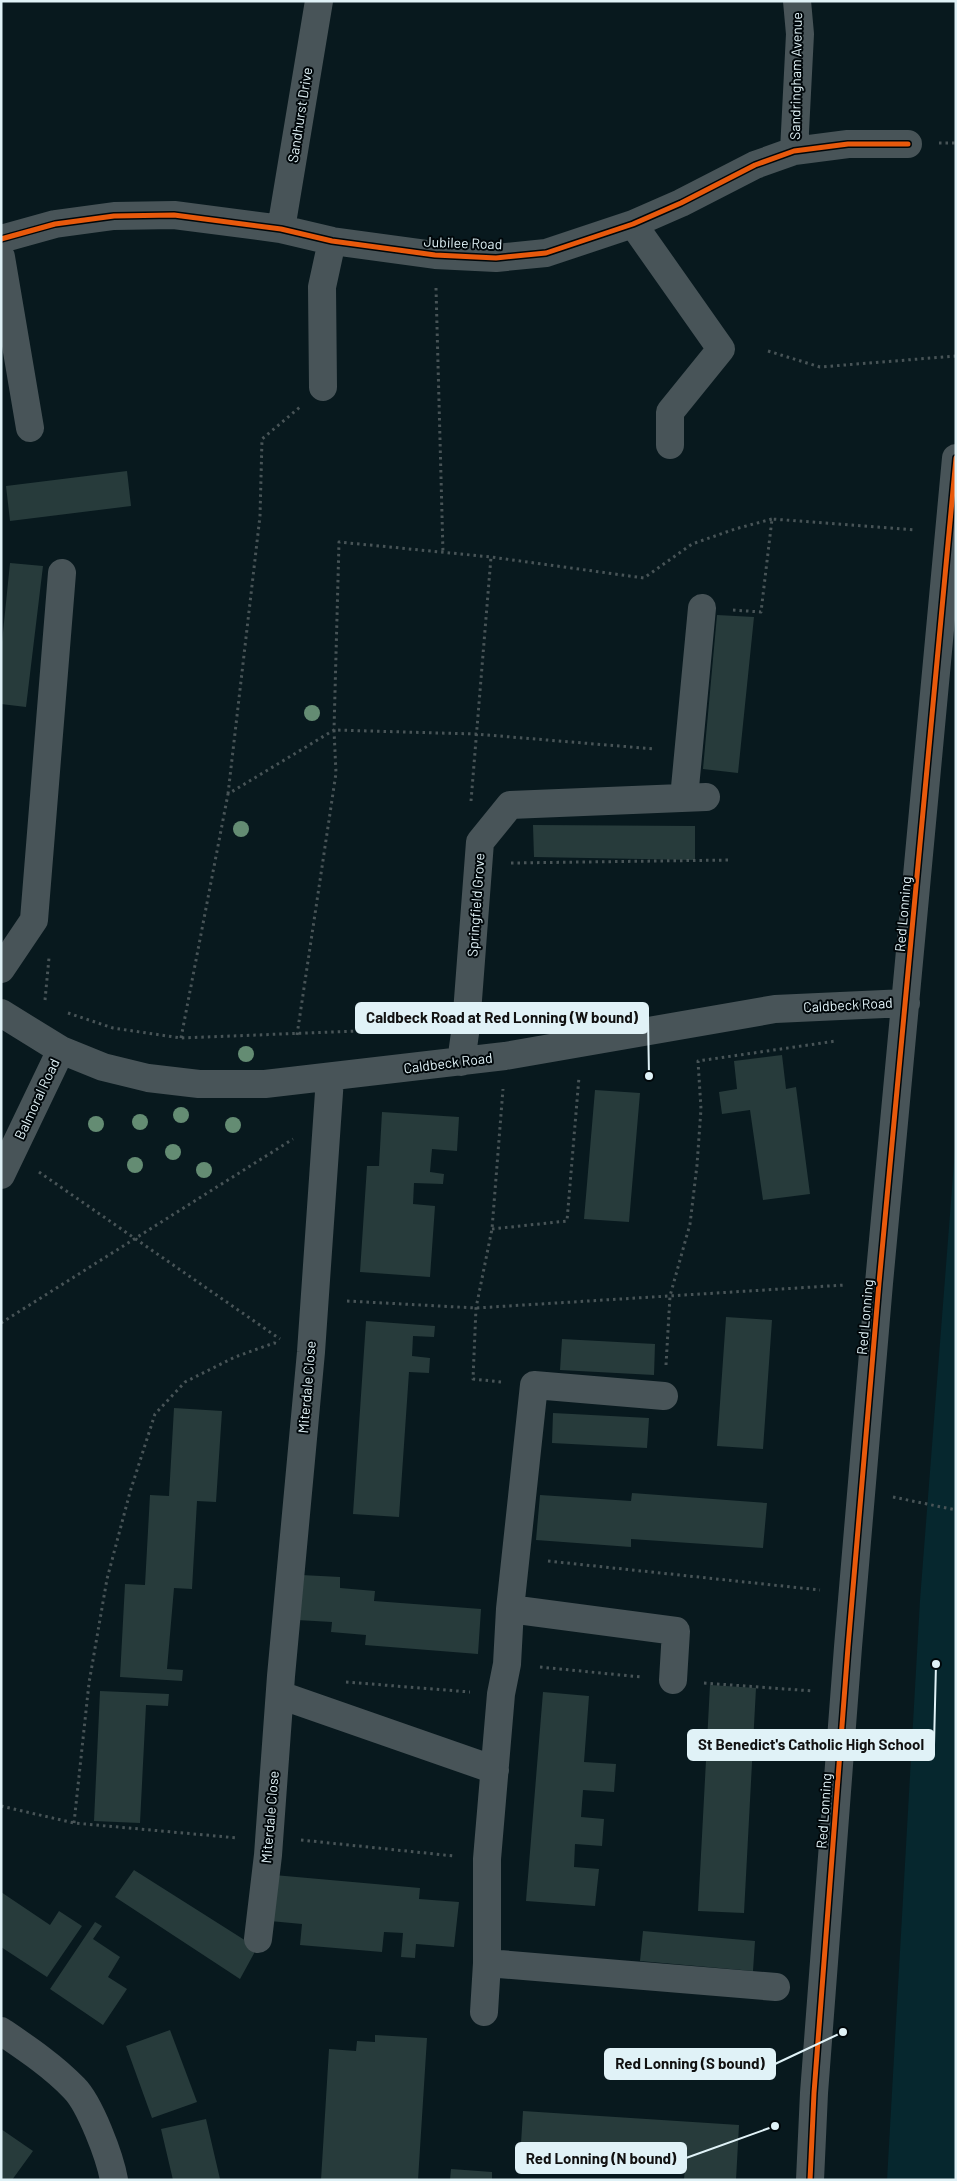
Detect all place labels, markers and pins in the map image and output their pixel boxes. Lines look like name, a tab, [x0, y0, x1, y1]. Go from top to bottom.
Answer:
callout: Caldbeck Road at Red Lonning (W bound)	[356, 1003, 648, 1033]
callout: St Benedict's Catholic High School	[688, 1730, 934, 1760]
callout: Red Lonning (S bound)	[605, 2049, 775, 2079]
callout: Red Lonning (N bound)	[516, 2143, 686, 2173]

